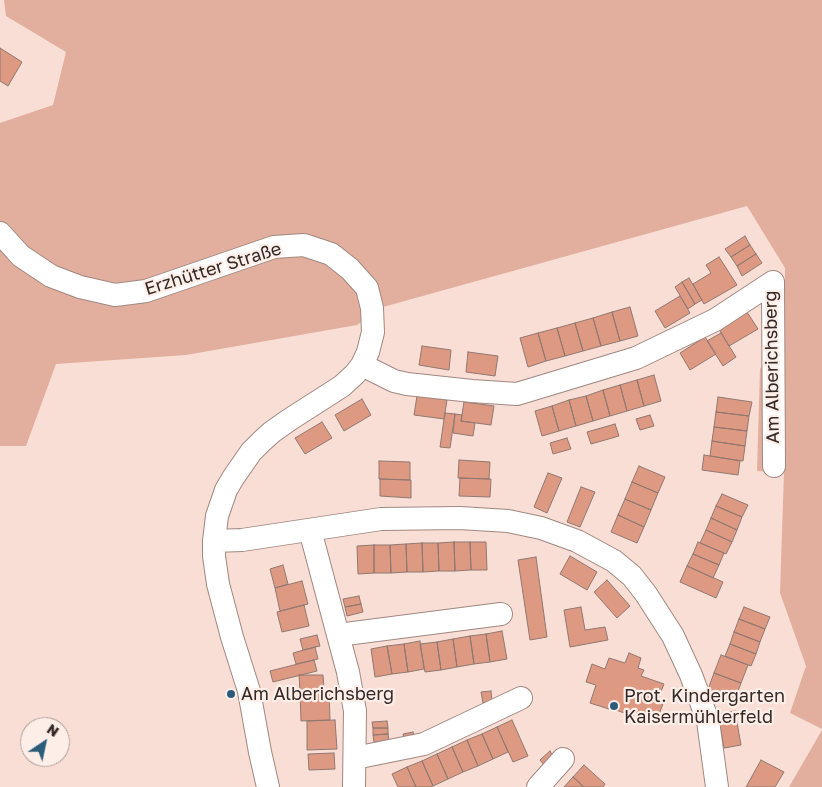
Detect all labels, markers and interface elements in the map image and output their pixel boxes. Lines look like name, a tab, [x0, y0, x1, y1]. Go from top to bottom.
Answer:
street label: Erzhütter Straße	[142, 238, 284, 300]
street label: Am Alberichsberg	[760, 290, 784, 444]
place label: Am Alberichsberg	[241, 683, 394, 705]
place label: Prot. Kindergarten Kaisermühlerfeld	[624, 685, 785, 728]
marker: Am Alberichsberg	[225, 688, 237, 700]
marker: Prot. Kindergarten Kaisermühlerfeld	[608, 700, 620, 712]
north arrow	[20, 717, 70, 767]
text: N	[44, 720, 62, 740]

